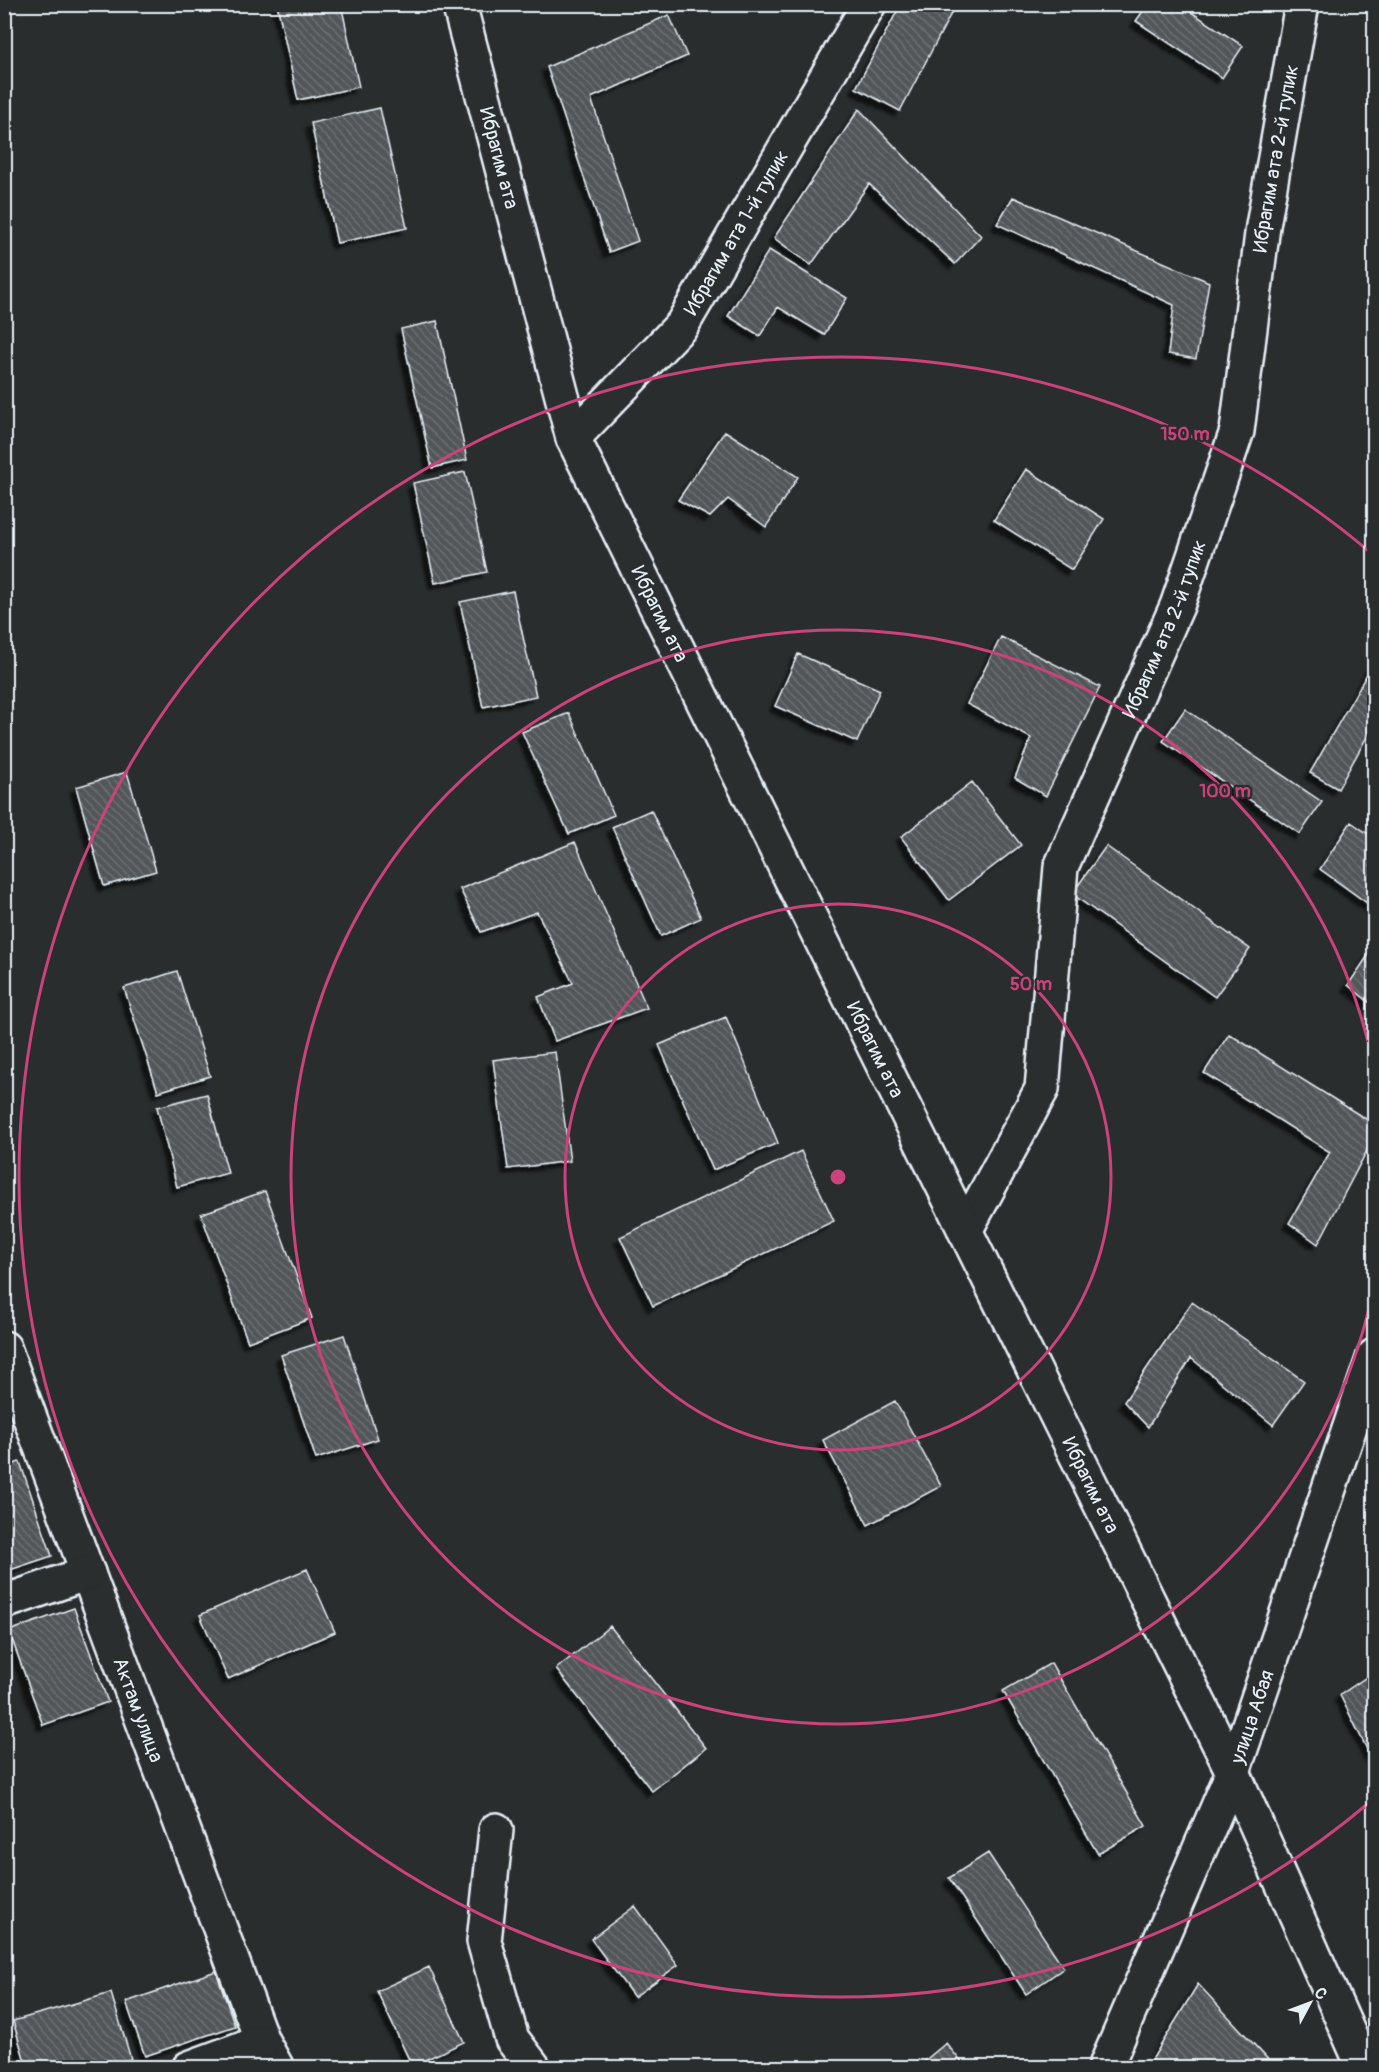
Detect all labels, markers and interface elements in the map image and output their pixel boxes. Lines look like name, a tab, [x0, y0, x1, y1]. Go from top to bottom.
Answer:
street label: Ибрагим ата 2-й тупик	[1248, 63, 1304, 254]
street label: Ибрагим ата	[474, 104, 524, 211]
street label: Ибрагим ата 1-й тупик	[678, 146, 794, 320]
text: 150 m	[1161, 423, 1210, 446]
street label: Ибрагим ата 2-й тупик	[1117, 537, 1212, 722]
street label: Ибрагим ата	[625, 562, 694, 666]
text: 100 m	[1199, 780, 1251, 803]
text: 50 m	[1010, 973, 1052, 996]
street label: Ибрагим ата	[841, 998, 909, 1102]
centre of rings	[828, 1167, 848, 1187]
street label: Ибрагим ата	[1056, 1433, 1125, 1538]
street label: Актам улица	[107, 1654, 169, 1766]
street label: улица Абая	[1224, 1667, 1280, 1768]
north arrow	[1280, 1973, 1340, 2033]
text: С	[1310, 1984, 1331, 2004]

